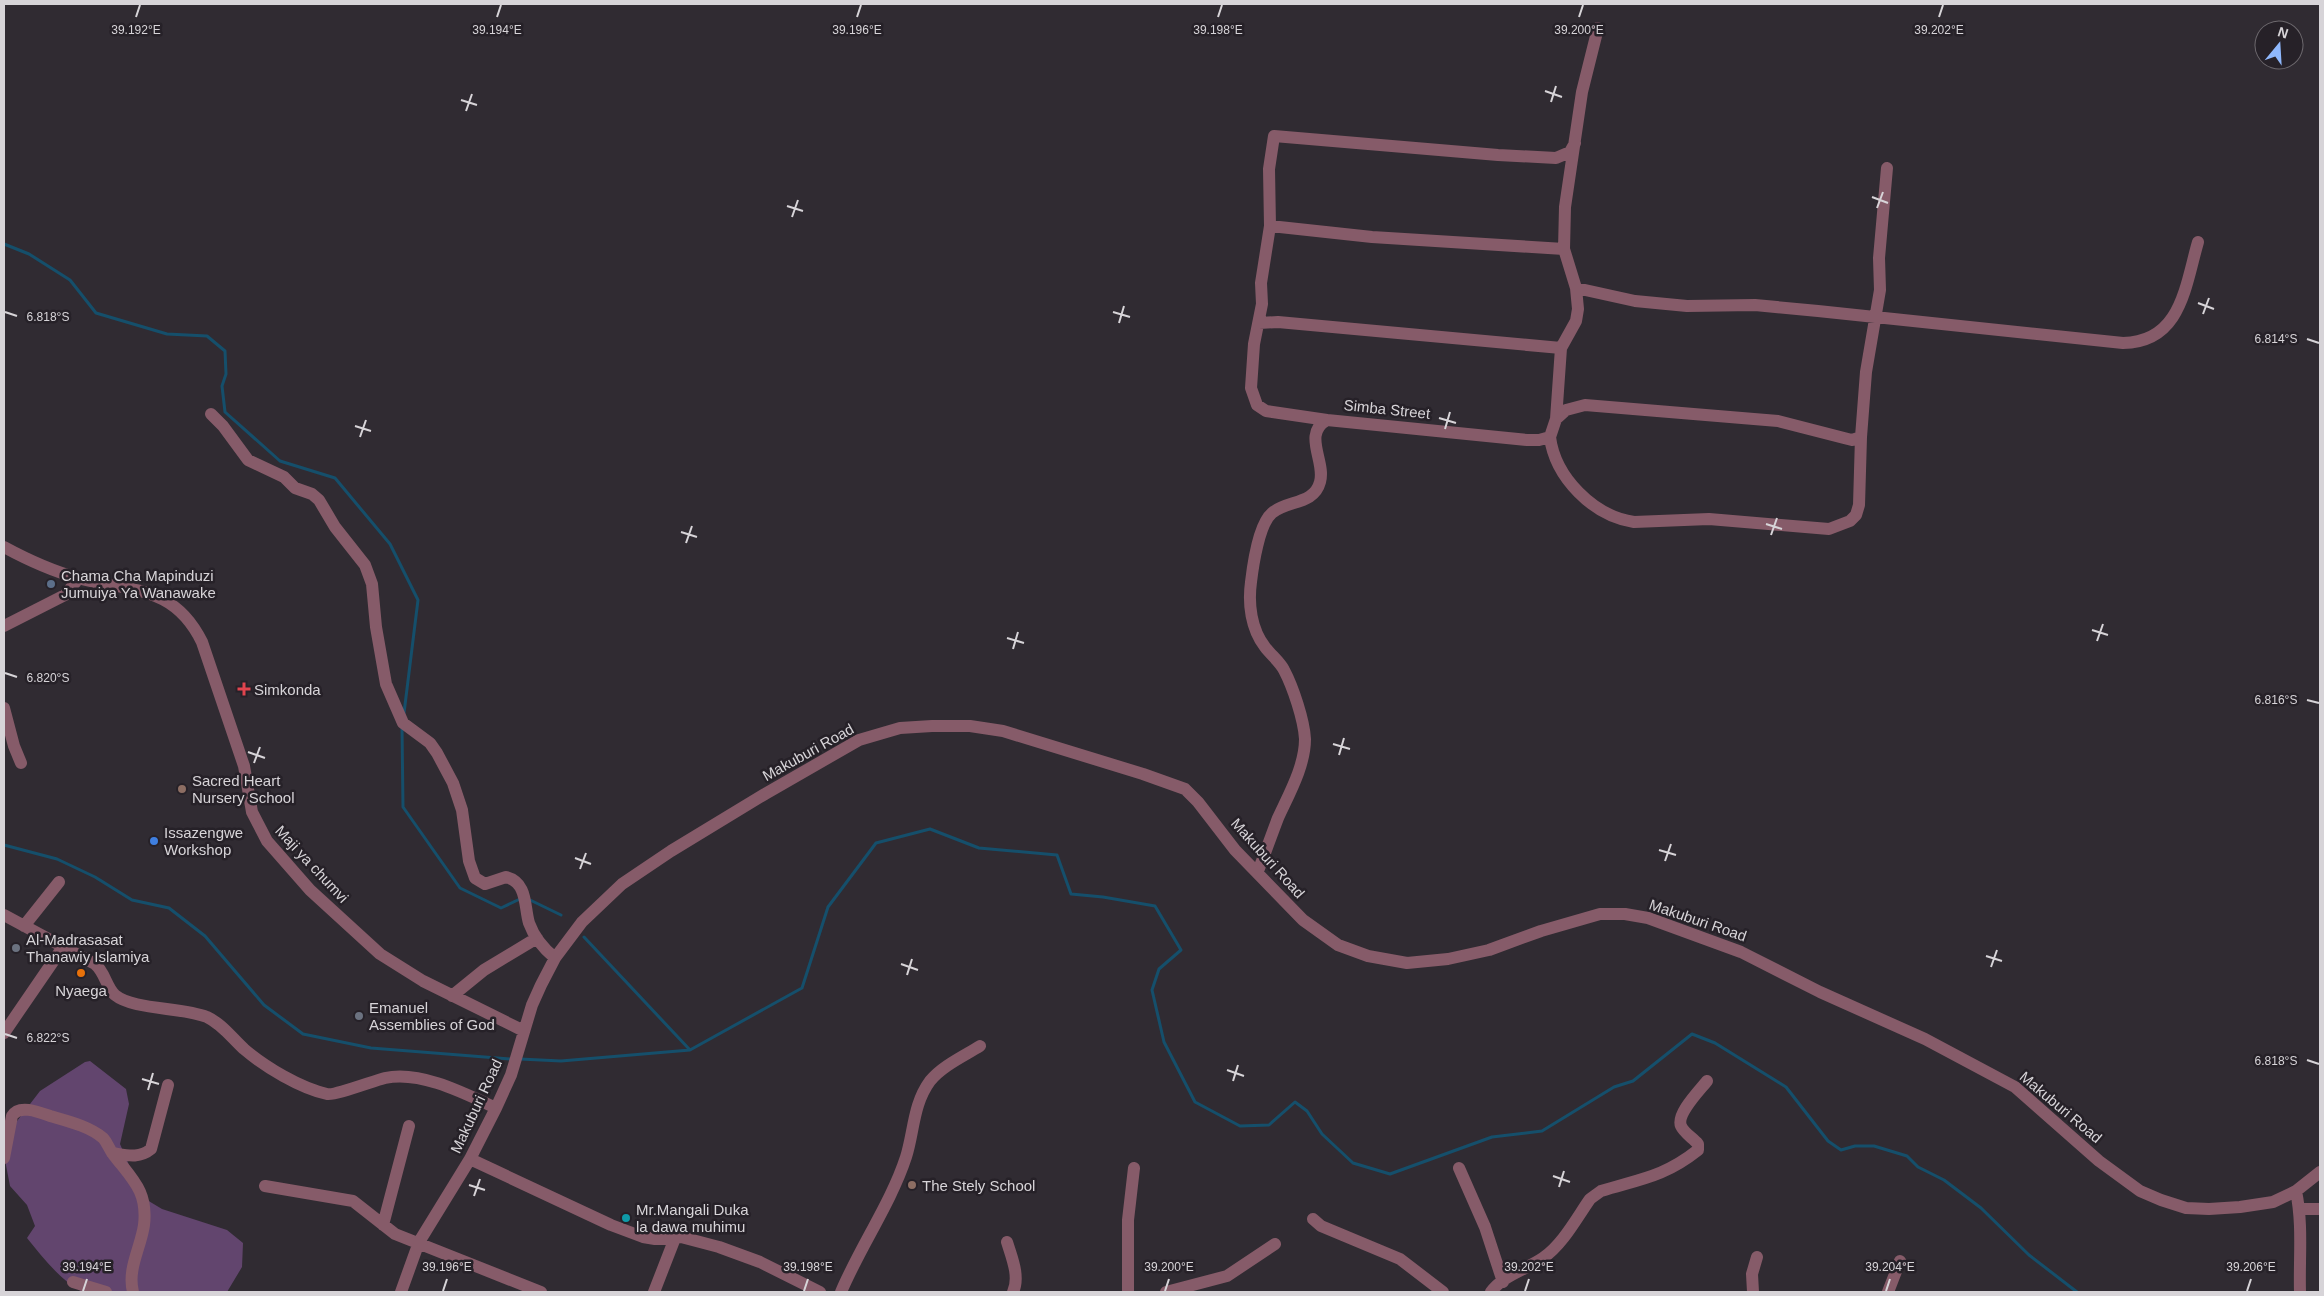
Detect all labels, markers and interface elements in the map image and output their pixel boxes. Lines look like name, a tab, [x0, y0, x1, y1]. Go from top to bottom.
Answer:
north arrow	[2254, 20, 2304, 70]
text: 39.192°E	[111, 23, 161, 37]
text: 39.194°E	[472, 23, 522, 37]
text: 39.196°E	[832, 23, 882, 37]
text: 39.198°E	[1193, 23, 1243, 37]
text: 39.200°E	[1554, 23, 1604, 37]
text: 39.202°E	[1914, 23, 1964, 37]
text: N	[2276, 23, 2290, 42]
text: 6.818°S	[27, 310, 69, 324]
text: 6.814°S	[2255, 332, 2297, 346]
street label: Simba Street	[1343, 396, 1432, 422]
place label: Chama Cha Mapinduzi Jumuiya Ya Wanawake	[61, 567, 216, 601]
marker: Chama Cha Mapinduzi Jumuiya Ya Wanawake	[45, 578, 57, 590]
text: 6.820°S	[27, 671, 69, 685]
place label: Simkonda	[254, 681, 321, 698]
marker: Simkonda	[238, 683, 250, 695]
text: 6.816°S	[2255, 693, 2297, 707]
street label: Makuburi Road	[759, 720, 857, 784]
place label: Sacred Heart Nursery School	[192, 772, 295, 806]
marker: Sacred Heart Nursery School	[176, 783, 188, 795]
street label: Makuburi Road	[1228, 815, 1308, 901]
street label: Maji ya chumvi	[272, 822, 352, 906]
place label: Issazengwe Workshop	[164, 824, 243, 858]
marker: Issazengwe Workshop	[148, 835, 160, 847]
street label: Makuburi Road	[1647, 895, 1749, 945]
place label: Al-Madrasasat Thanawiy Islamiya	[26, 931, 150, 965]
marker: Al-Madrasasat Thanawiy Islamiya	[10, 942, 22, 954]
marker: Nyaega	[75, 967, 87, 979]
place label: Nyaega	[55, 982, 108, 999]
place label: Emanuel Assemblies of God	[369, 999, 495, 1033]
marker: Emanuel Assemblies of God	[353, 1010, 365, 1022]
text: 6.822°S	[27, 1031, 69, 1045]
text: 6.818°S	[2255, 1054, 2297, 1068]
street label: Makuburi Road	[447, 1056, 505, 1156]
street label: Makuburi Road	[2017, 1068, 2105, 1146]
place label: The Stely School	[922, 1177, 1035, 1194]
marker: The Stely School	[906, 1179, 918, 1191]
place label: Mr.Mangali Duka la dawa muhimu	[636, 1201, 749, 1235]
marker: Mr.Mangali Duka la dawa muhimu	[620, 1212, 632, 1224]
text: 39.194°E	[62, 1260, 112, 1274]
text: 39.196°E	[422, 1260, 472, 1274]
text: 39.198°E	[783, 1260, 833, 1274]
text: 39.200°E	[1144, 1260, 1194, 1274]
text: 39.202°E	[1504, 1260, 1554, 1274]
text: 39.204°E	[1865, 1260, 1915, 1274]
text: 39.206°E	[2226, 1260, 2276, 1274]

